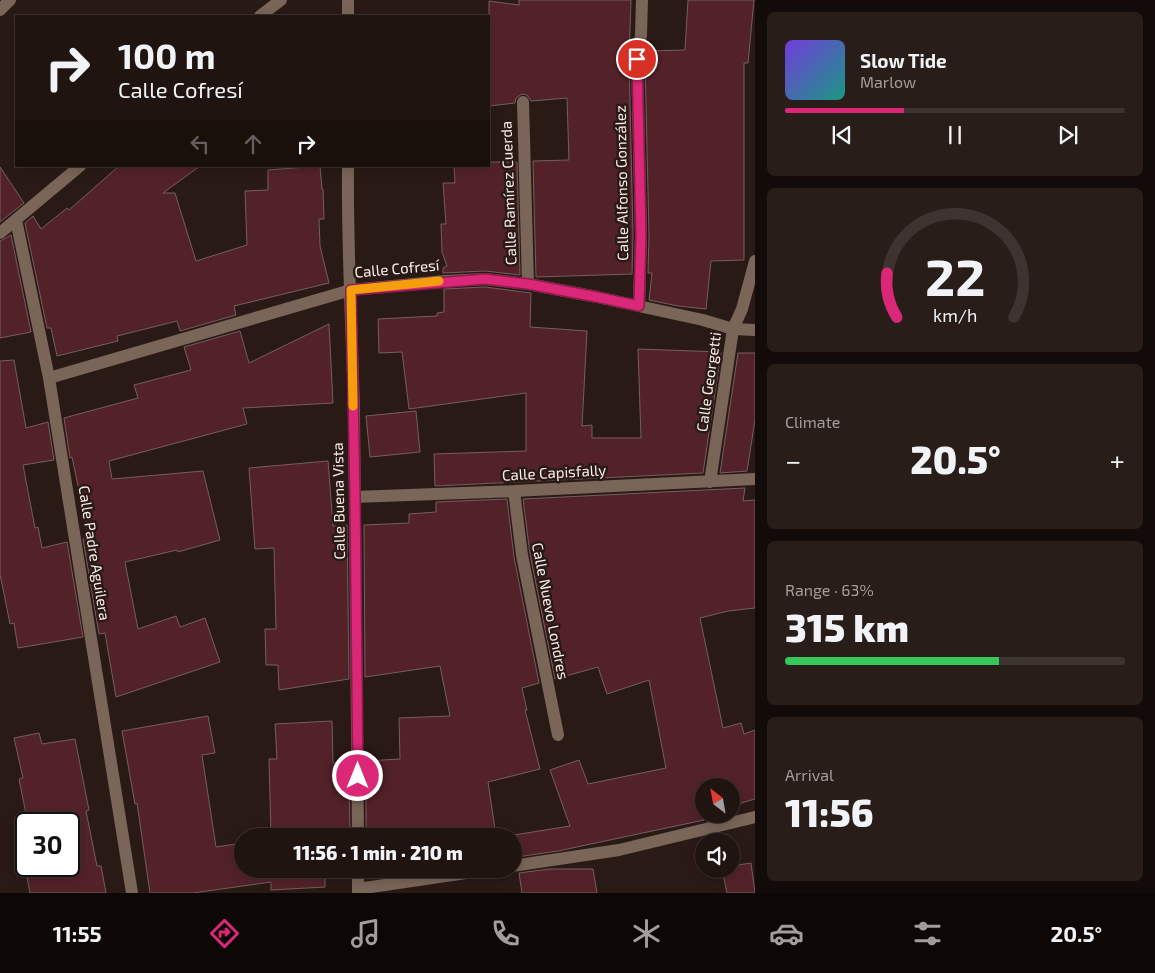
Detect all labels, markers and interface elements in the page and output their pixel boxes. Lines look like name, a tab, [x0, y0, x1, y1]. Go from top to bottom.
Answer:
text: 100 m	[118, 34, 216, 76]
icon: right	[35, 35, 100, 100]
pin	[616, 38, 658, 80]
icon: arrive	[623, 45, 651, 73]
text: Slow Tide	[860, 49, 947, 72]
text: Marlow	[860, 72, 916, 91]
text: Calle Cofresí	[118, 76, 243, 102]
street label: Calle Alfonso González	[611, 105, 631, 261]
street label: Calle Ramírez Cuerda	[496, 121, 520, 265]
icon: previous	[828, 121, 856, 149]
icon: pause	[941, 121, 969, 149]
icon: next	[1054, 121, 1082, 149]
icon: left	[186, 130, 214, 158]
icon: ahead	[239, 130, 267, 158]
icon: right	[292, 130, 320, 158]
text: 22	[925, 244, 985, 306]
street label: Calle Cofresí	[354, 255, 441, 281]
text: km/h	[933, 304, 977, 326]
street label: Calle Georgetti	[692, 331, 724, 433]
text: Climate	[785, 412, 840, 431]
text: 20.5°	[910, 436, 1001, 482]
street label: Calle Buena Vista	[328, 442, 348, 560]
text: −	[785, 443, 801, 477]
text: +	[1110, 443, 1125, 477]
street label: Calle Capisfally	[501, 460, 607, 484]
street label: Calle Padre Aguilera	[75, 484, 115, 622]
street label: Calle Nuevo Londres	[529, 541, 573, 681]
text: Range · 63%	[785, 580, 874, 599]
text: 315 km	[785, 604, 909, 650]
position arrow	[331, 749, 383, 801]
text: Arrival	[785, 765, 834, 784]
north arrow	[695, 778, 740, 822]
map controls	[695, 778, 740, 878]
text: 11:56	[785, 789, 874, 835]
speed limit sign: 30	[15, 812, 80, 877]
button: sound	[695, 833, 740, 878]
text: 11:56 · 1 min · 210 m	[293, 841, 463, 864]
icon: directions	[207, 916, 242, 951]
icon: music	[348, 916, 383, 951]
icon: phone	[488, 916, 523, 951]
icon: climate	[629, 916, 664, 951]
icon: car	[769, 916, 804, 951]
icon: filters	[910, 916, 945, 951]
text: 11:55	[53, 920, 102, 946]
text: 20.5°	[1050, 920, 1102, 946]

